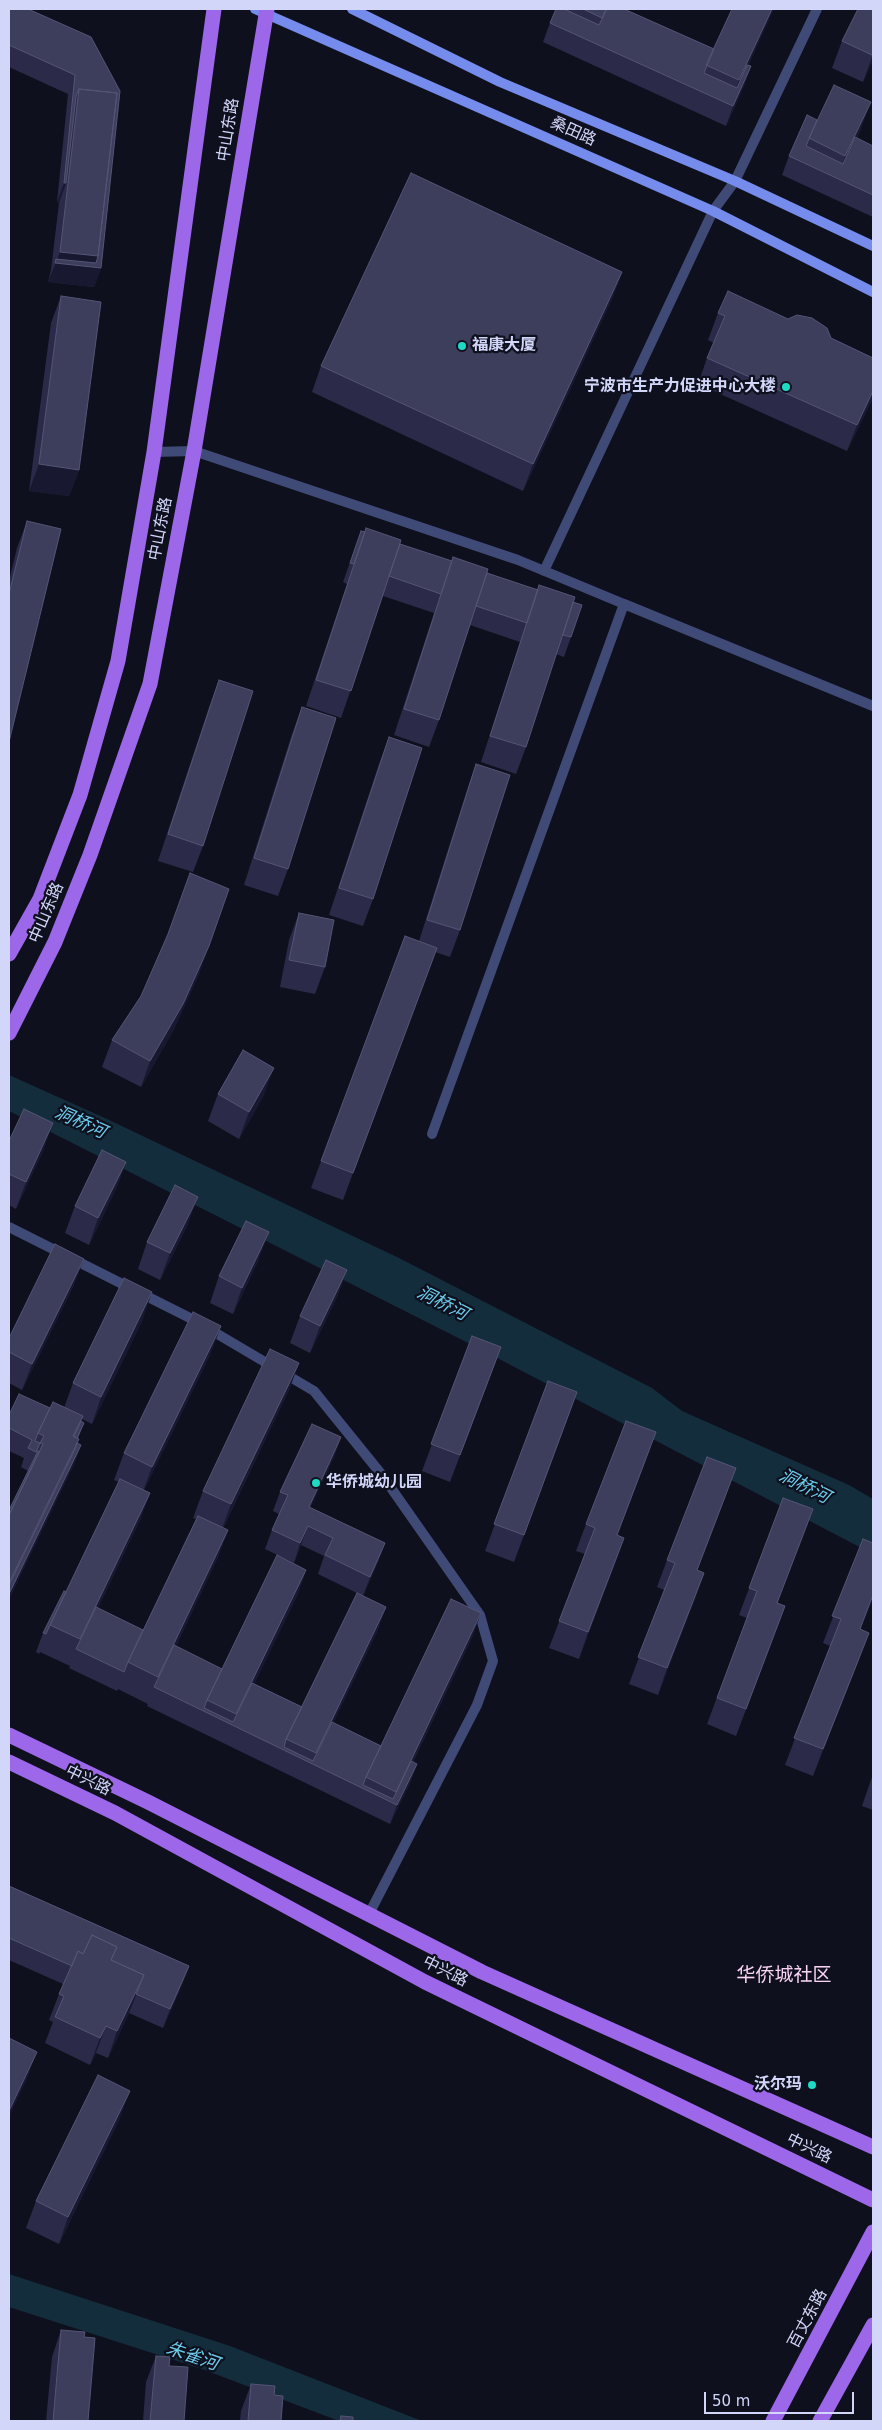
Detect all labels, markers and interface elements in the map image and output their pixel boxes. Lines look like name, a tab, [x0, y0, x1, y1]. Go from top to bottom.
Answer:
street label: 中山东路	[215, 97, 243, 163]
street label: 桑田路	[547, 113, 599, 151]
place label: 福康大厦	[472, 336, 536, 356]
marker: 福康大厦	[456, 340, 468, 352]
place label: 宁波市生产力促进中心大楼	[584, 377, 776, 397]
marker: 宁波市生产力促进中心大楼	[780, 381, 792, 393]
street label: 中山东路	[145, 496, 177, 562]
street label: 中山东路	[26, 880, 68, 946]
water label: 洞桥河	[51, 1102, 109, 1144]
water label: 洞桥河	[413, 1282, 471, 1326]
water label: 洞桥河	[775, 1465, 833, 1509]
place label: 华侨城幼儿园	[326, 1473, 422, 1493]
marker: 华侨城幼儿园	[310, 1477, 322, 1489]
street label: 中兴路	[62, 1762, 114, 1800]
street label: 中兴路	[419, 1953, 471, 1991]
district label: 华侨城社区	[737, 1965, 831, 1987]
place label: 沃尔玛	[754, 2075, 802, 2095]
marker: 沃尔玛	[806, 2079, 818, 2091]
street label: 中兴路	[783, 2130, 835, 2168]
street label: 百丈东路	[785, 2286, 831, 2352]
water label: 朱雀河	[163, 2338, 221, 2376]
scale bar	[707, 2382, 857, 2414]
text: 50 m	[712, 2392, 750, 2410]

